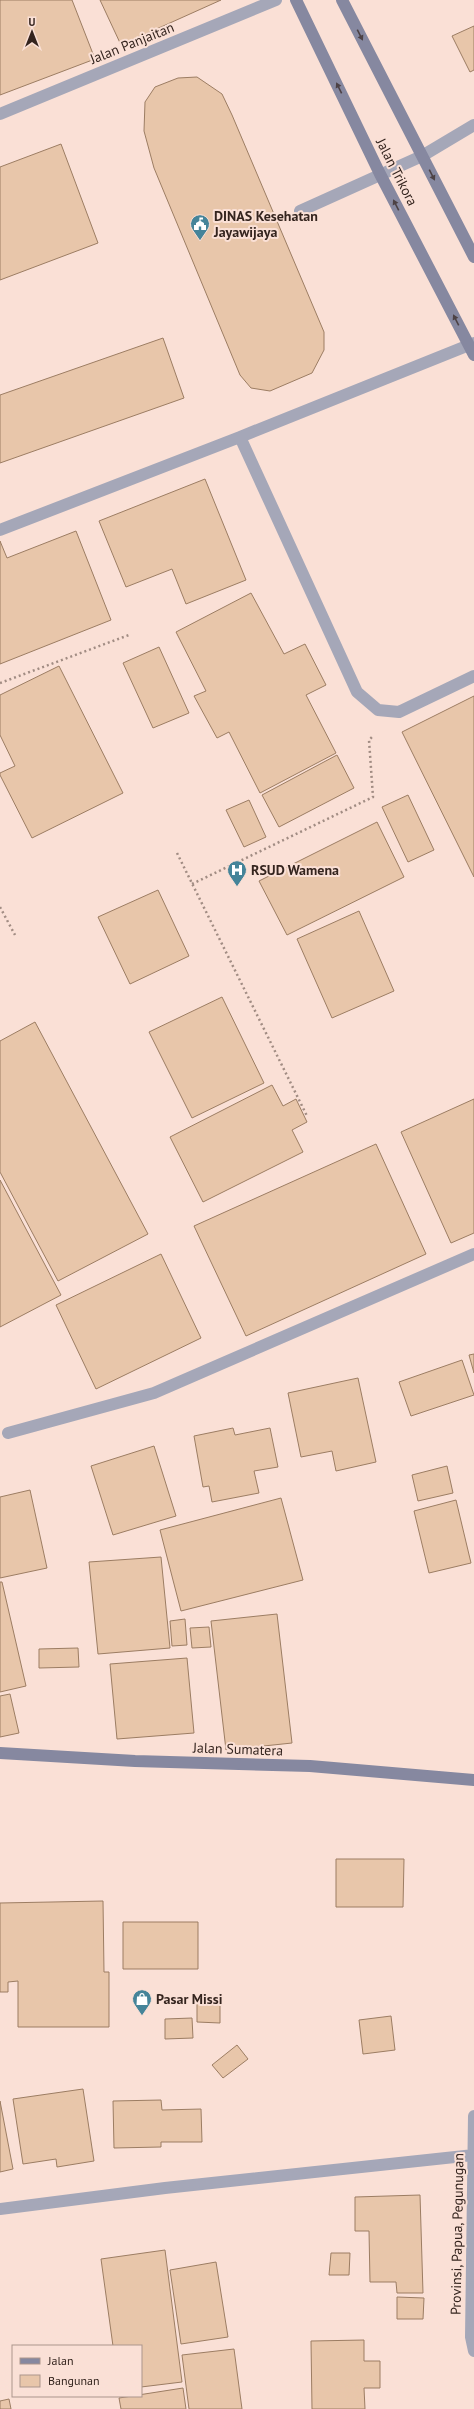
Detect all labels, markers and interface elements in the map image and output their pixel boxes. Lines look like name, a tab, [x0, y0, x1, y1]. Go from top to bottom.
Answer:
north arrow	[12, 12, 52, 52]
text: U	[29, 15, 36, 29]
street label: Jalan Panjaitan	[86, 18, 177, 68]
one-way arrow	[357, 29, 363, 40]
one-way arrow	[336, 82, 342, 94]
street label: Jalan Trikora	[372, 134, 422, 209]
one-way arrow	[429, 170, 435, 181]
one-way arrow	[393, 199, 400, 211]
place label: DINAS Kesehatan Jayawijaya	[213, 207, 318, 241]
public building icon: DINAS Kesehatan Jayawijaya	[189, 213, 211, 241]
one-way arrow	[453, 314, 459, 326]
hospital icon: RSUD Wamena	[226, 859, 248, 887]
place label: RSUD Wamena	[251, 861, 339, 879]
street label: Jalan Sumatera	[192, 1738, 283, 1760]
shop icon: Pasar Missi	[131, 1988, 153, 2016]
place label: Pasar Missi	[156, 1990, 223, 2008]
street label: Provinsi, Papua, Pegunugan	[447, 2153, 467, 2315]
legend	[12, 2345, 142, 2397]
text: Jalan	[47, 2353, 73, 2368]
text: Bangunan	[48, 2373, 100, 2388]

